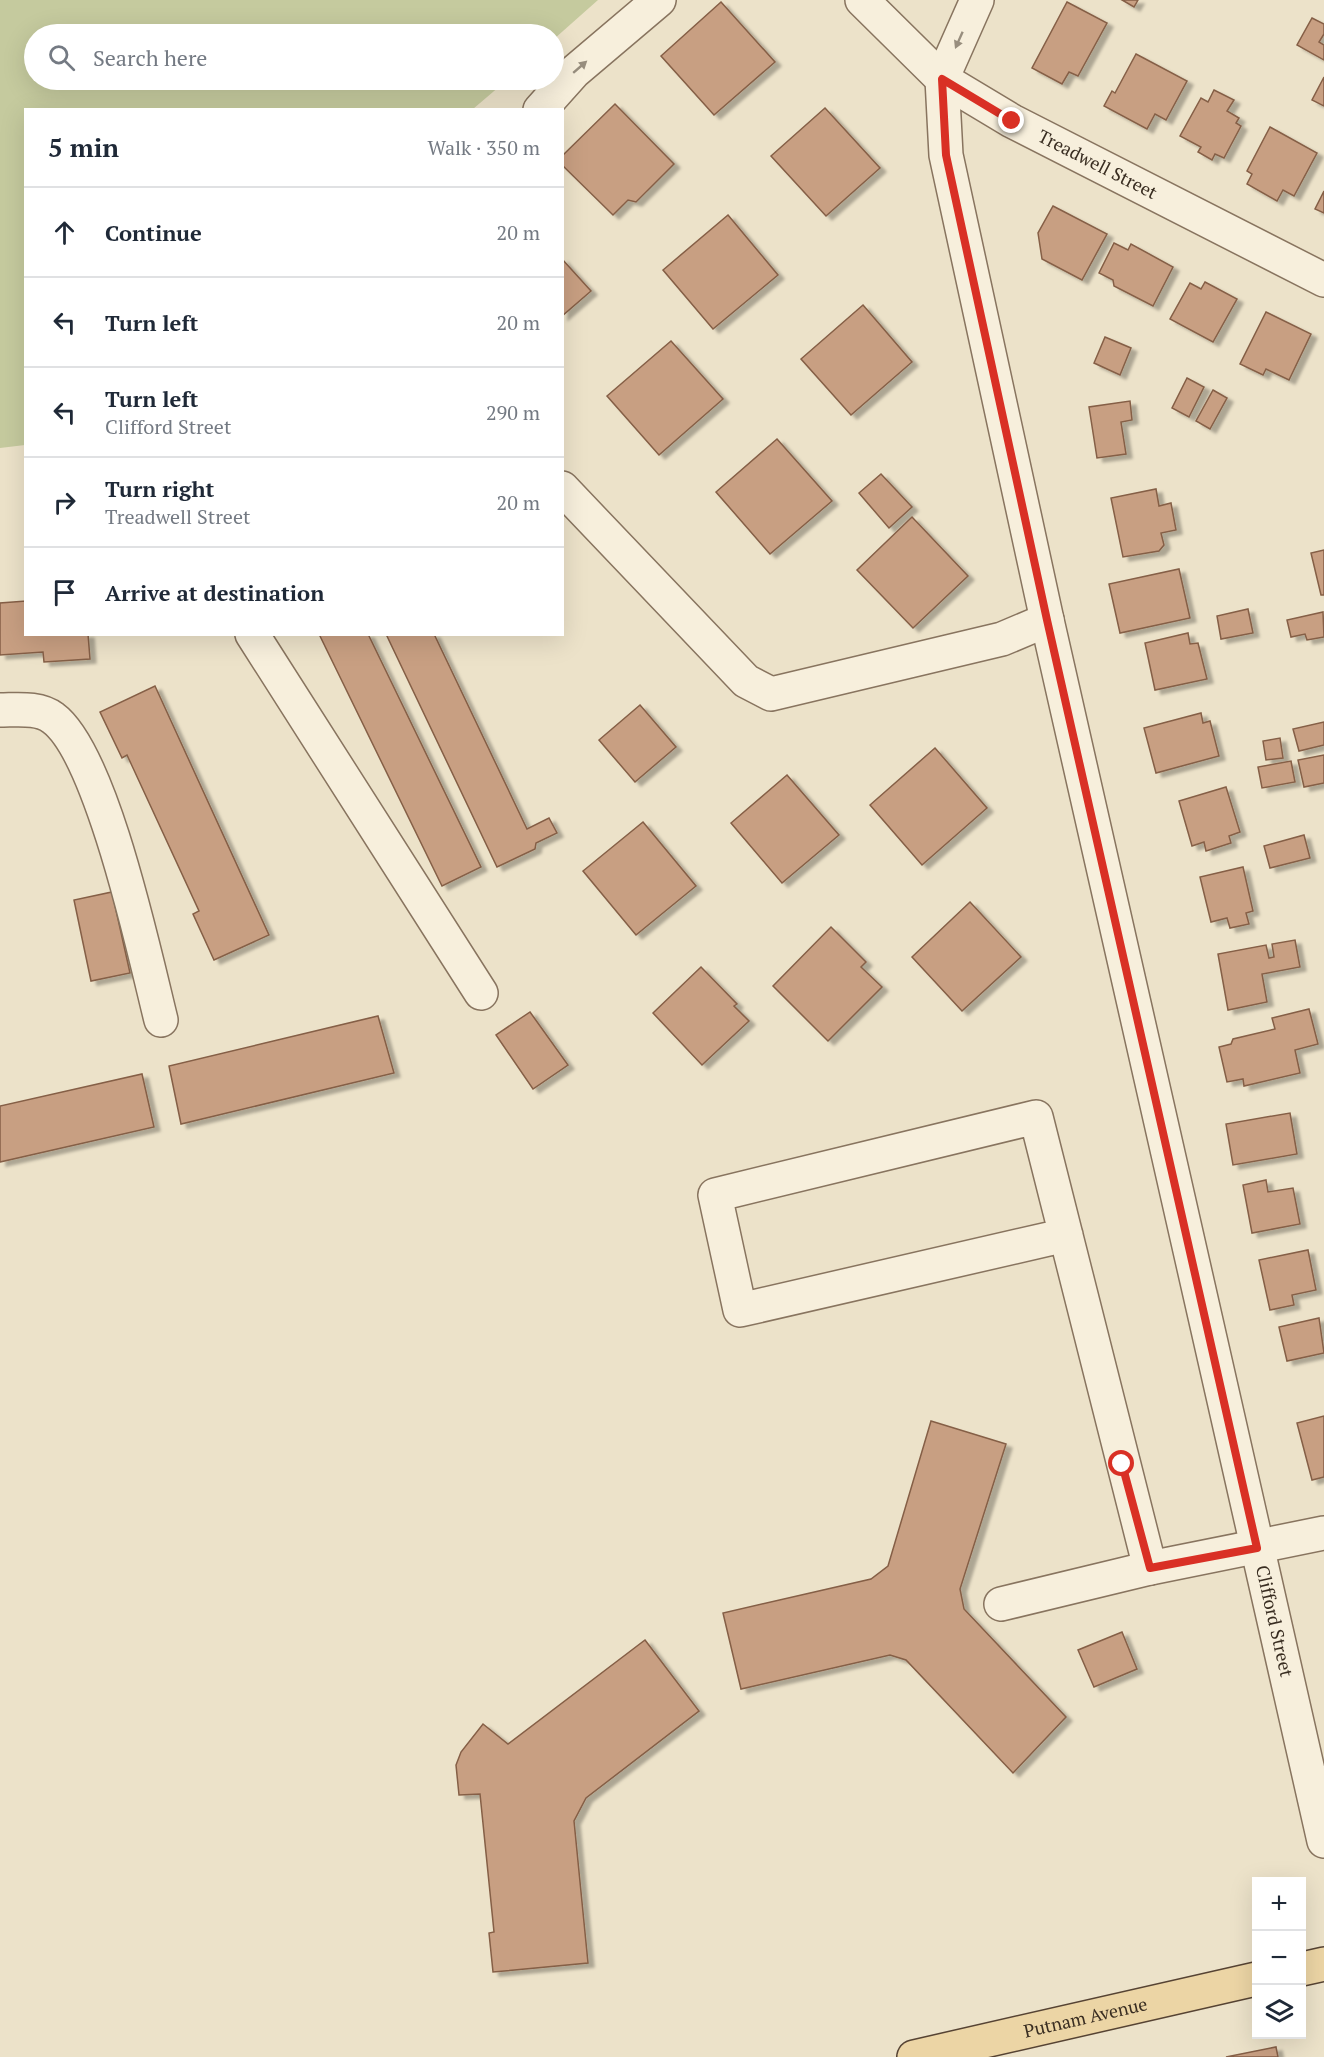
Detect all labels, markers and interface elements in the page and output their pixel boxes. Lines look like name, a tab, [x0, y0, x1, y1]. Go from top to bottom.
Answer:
search box	[24, 24, 564, 90]
one-way arrow	[955, 31, 964, 48]
icon: search	[45, 41, 78, 74]
text: Search here	[93, 43, 207, 72]
one-way arrow	[572, 61, 587, 74]
route end	[998, 107, 1024, 133]
street label: Treadwell Street	[1034, 123, 1162, 204]
text: 5 min	[48, 130, 119, 164]
text: Walk · 350 m	[428, 134, 540, 161]
icon: ahead	[48, 216, 81, 249]
text: Continue	[105, 218, 202, 247]
text: 20 m	[497, 219, 540, 246]
icon: left	[48, 306, 81, 339]
text: Turn left	[105, 308, 198, 337]
text: 20 m	[497, 309, 540, 336]
text: Turn left	[105, 384, 198, 413]
icon: left	[48, 396, 81, 429]
text: 290 m	[486, 399, 540, 426]
text: Clifford Street	[105, 413, 231, 440]
text: Turn right	[105, 474, 214, 503]
icon: right	[48, 486, 81, 519]
text: 20 m	[497, 489, 540, 516]
text: Treadwell Street	[105, 503, 250, 530]
icon: arrive	[48, 576, 81, 609]
text: Arrive at destination	[105, 578, 324, 607]
route start	[1108, 1450, 1134, 1476]
street label: Clifford Street	[1251, 1563, 1299, 1679]
map controls	[1252, 1877, 1306, 2039]
button: +	[1252, 1877, 1306, 1931]
button: −	[1252, 1931, 1306, 1985]
button: layers	[1252, 1985, 1306, 2039]
street label: Putnam Avenue	[1021, 1991, 1150, 2043]

